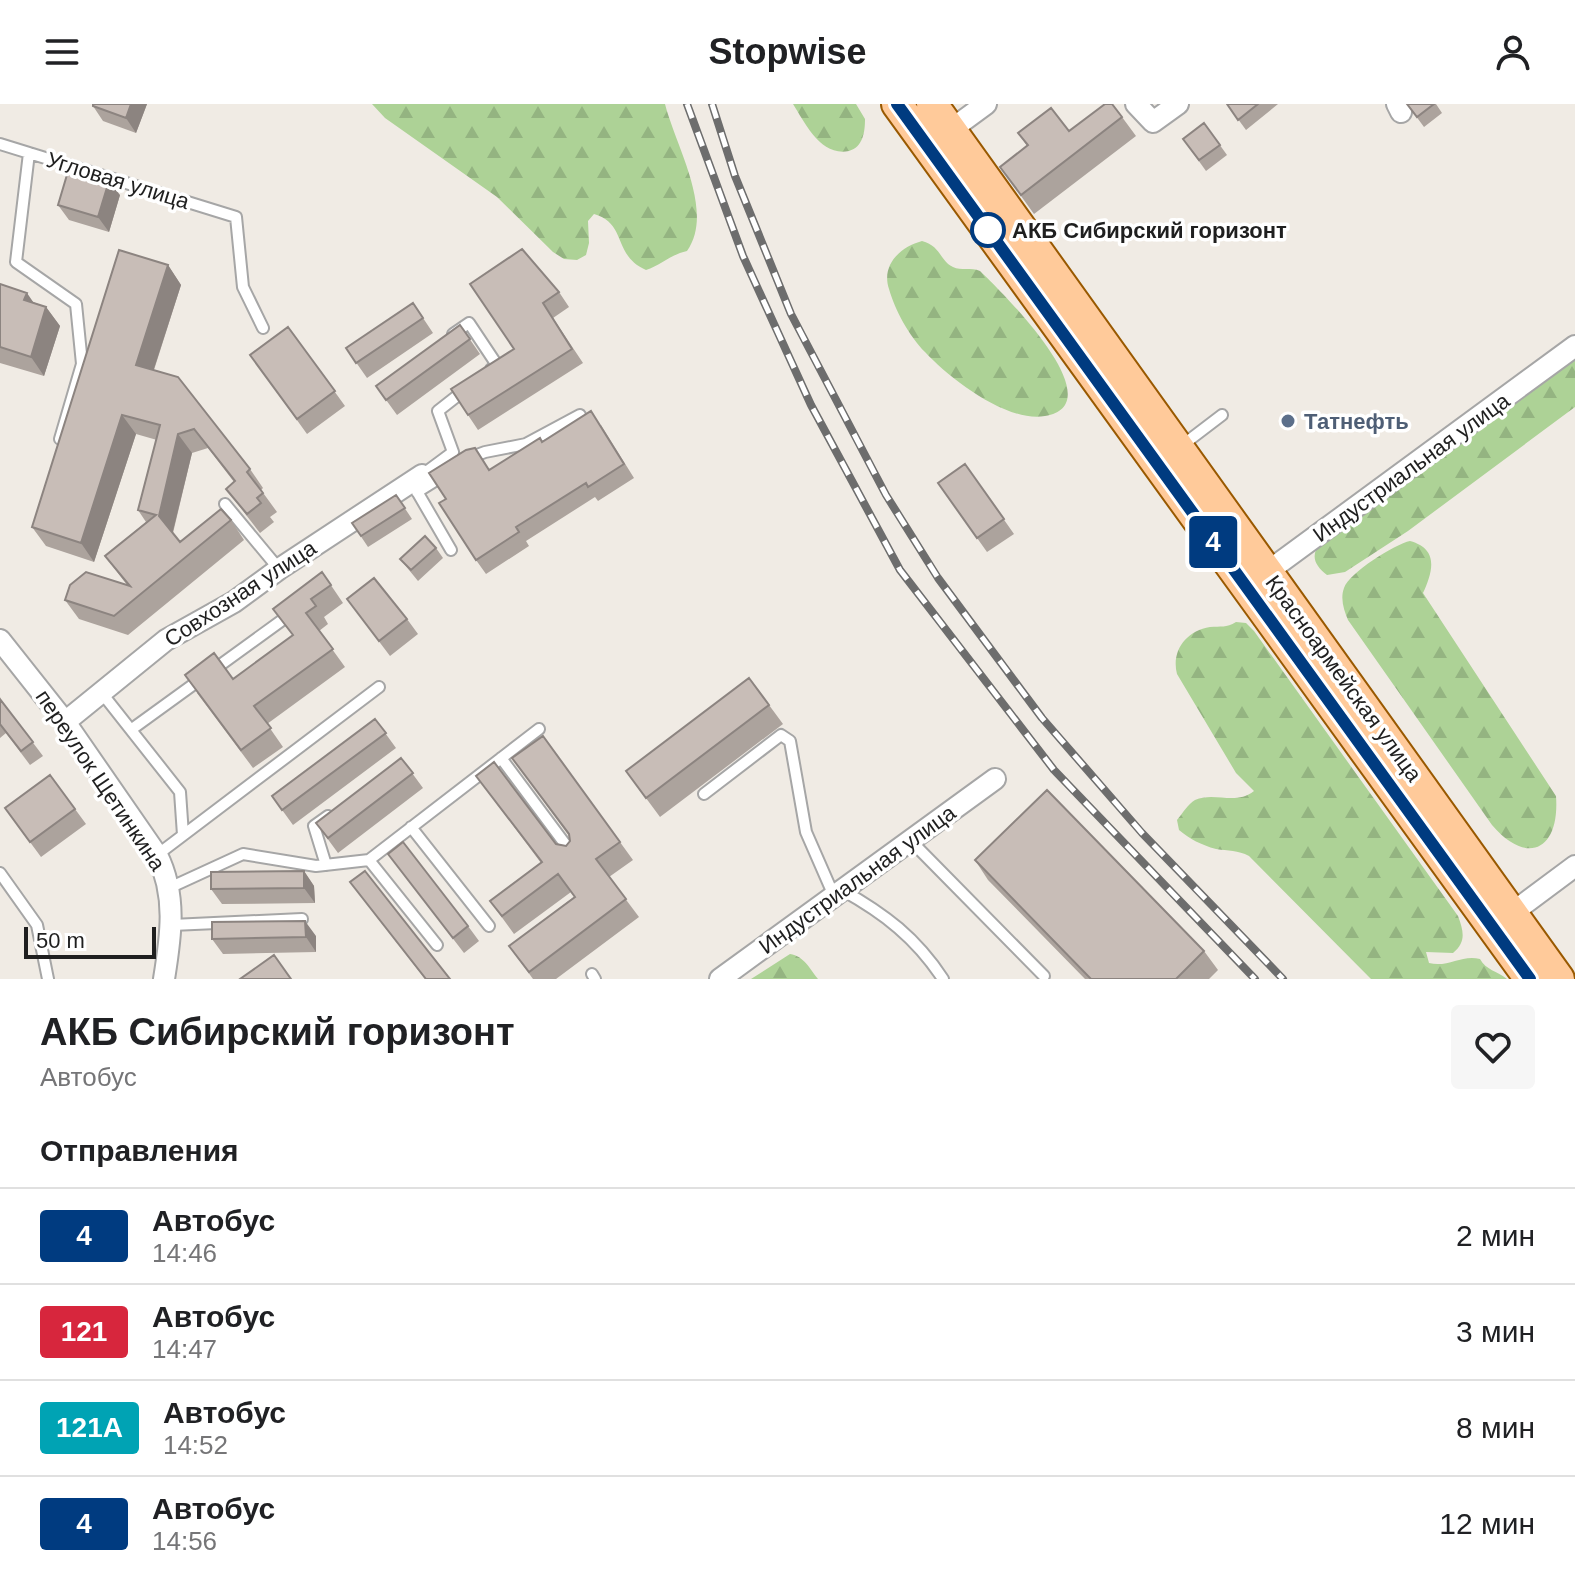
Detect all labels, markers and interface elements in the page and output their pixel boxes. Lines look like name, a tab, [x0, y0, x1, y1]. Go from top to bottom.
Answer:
icon: menu	[40, 30, 84, 74]
icon: person	[1491, 30, 1535, 74]
text: Stopwise	[708, 31, 867, 72]
street label: Угловая улица	[43, 147, 193, 214]
marker: АКБ Сибирский горизонт	[971, 213, 1005, 247]
place label: АКБ Сибирский горизонт	[1012, 218, 1287, 243]
street label: Индустриальная улица	[1308, 387, 1515, 547]
place label: Татнефть	[1304, 409, 1409, 434]
marker: Татнефть	[1279, 412, 1297, 430]
line badge: 4	[1187, 516, 1239, 568]
text: 4	[1205, 526, 1221, 557]
street label: Совхозная улица	[160, 535, 321, 652]
street label: Красноармейская улица	[1260, 570, 1427, 787]
street label: переулок Щетинкина	[31, 685, 171, 876]
street label: Индустриальная улица	[754, 799, 961, 959]
scale bar	[24, 923, 156, 959]
text: 50 m	[36, 928, 85, 953]
button: heart	[1451, 1005, 1535, 1089]
text: АКБ Сибирский горизонт	[40, 1011, 515, 1053]
text: Автобус	[40, 1062, 137, 1092]
text: Отправления	[40, 1134, 239, 1167]
text: Автобус	[152, 1204, 275, 1237]
text: 2 мин	[1456, 1219, 1535, 1252]
text: 4	[76, 1220, 92, 1251]
text: 14:46	[152, 1238, 217, 1268]
text: Автобус	[152, 1300, 275, 1333]
text: 3 мин	[1456, 1315, 1535, 1348]
text: 121	[61, 1316, 107, 1347]
text: 14:47	[152, 1334, 217, 1364]
text: Автобус	[163, 1396, 286, 1429]
text: 8 мин	[1456, 1411, 1535, 1444]
text: 121А	[56, 1412, 123, 1443]
text: 14:52	[163, 1430, 228, 1460]
text: Автобус	[152, 1492, 275, 1525]
text: 12 мин	[1439, 1507, 1535, 1540]
text: 4	[76, 1508, 92, 1539]
text: 14:56	[152, 1526, 217, 1556]

